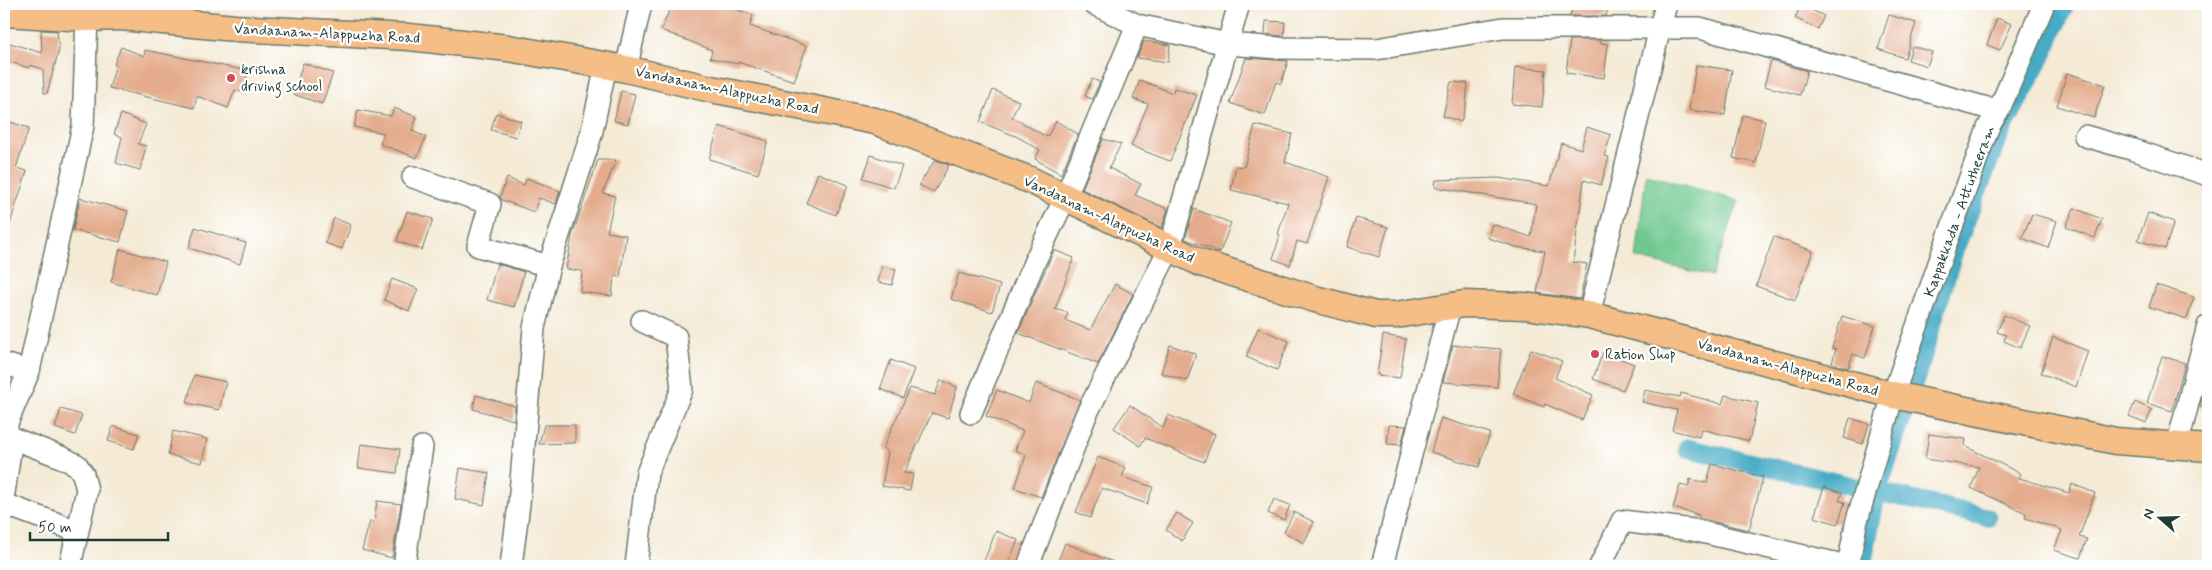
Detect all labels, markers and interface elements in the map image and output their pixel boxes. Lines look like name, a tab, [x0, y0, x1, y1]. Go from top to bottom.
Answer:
street label: Vandaanam-Alappuzha Road	[233, 19, 421, 49]
place label: krishna driving school	[241, 60, 322, 98]
street label: Vandaanam-Alappuzha Road	[634, 62, 820, 120]
marker: krishna driving school	[225, 72, 237, 84]
street label: Kappakkada - Attutheeram	[1920, 123, 2000, 300]
street label: Vandaanam-Alappuzha Road	[1020, 171, 1197, 268]
street label: Vandaanam-Alappuzha Road	[1695, 334, 1880, 402]
place label: Ration Shop	[1605, 345, 1676, 365]
marker: Ration Shop	[1589, 348, 1601, 360]
north arrow	[2134, 492, 2184, 542]
text: N	[2139, 506, 2159, 521]
scale bar	[30, 510, 168, 542]
text: 50 m	[38, 518, 72, 538]

